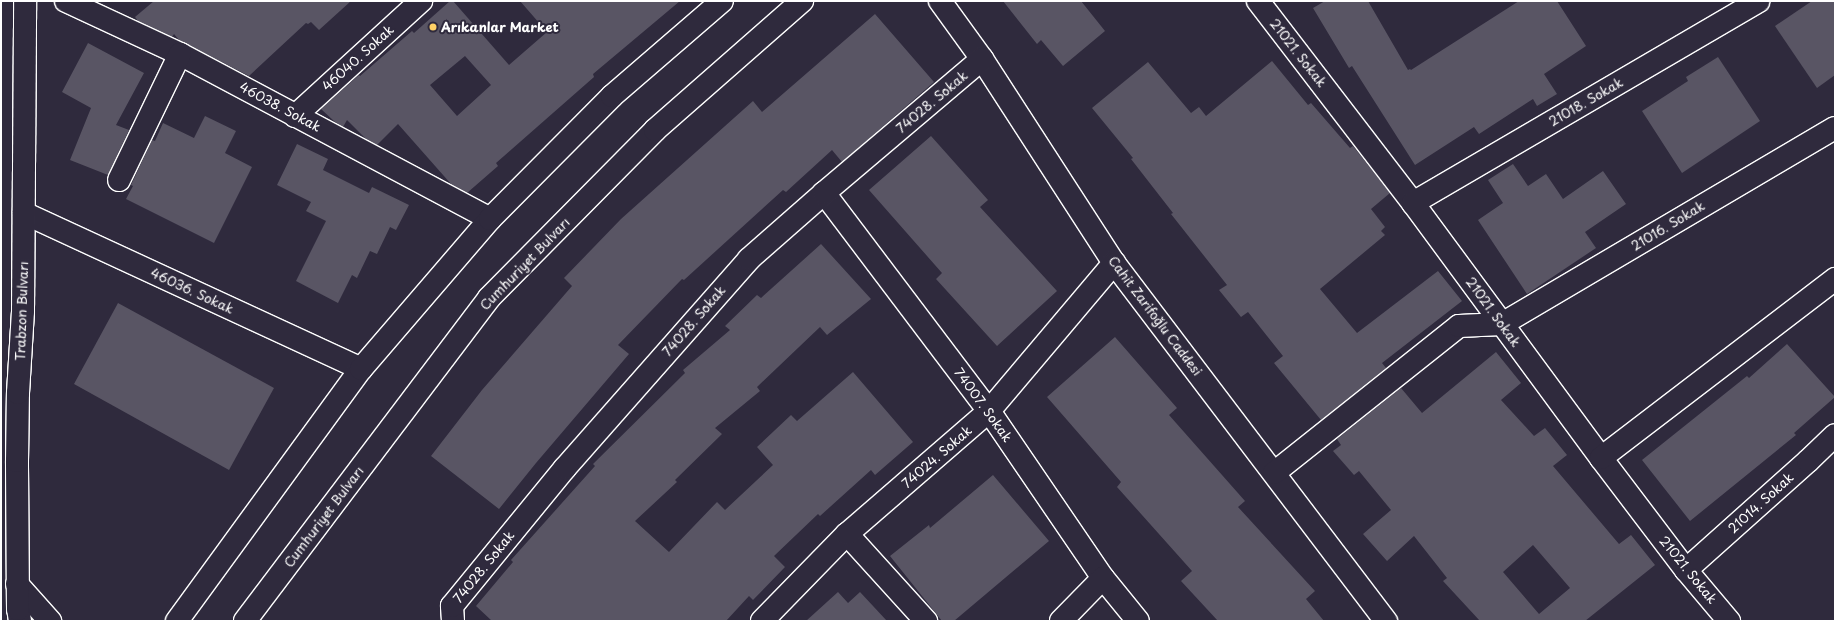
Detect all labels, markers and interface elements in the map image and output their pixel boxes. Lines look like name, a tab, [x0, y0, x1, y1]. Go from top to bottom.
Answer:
street label: 21021. Sokak	[1266, 15, 1330, 91]
place label: Arıkanlar Market	[441, 19, 559, 35]
street label: 46040. Sokak	[319, 22, 397, 94]
marker: Arıkanlar Market	[428, 22, 438, 32]
street label: 74028. Sokak	[893, 67, 971, 137]
street label: 21018. Sokak	[1546, 74, 1626, 130]
street label: 46038. Sokak	[237, 79, 323, 135]
street label: 21016. Sokak	[1628, 198, 1708, 254]
street label: Cumhuriyet Bulvarı	[477, 214, 573, 314]
street label: Cahit Zarifoğlu Caddesi	[1105, 253, 1205, 379]
street label: Trabzon Bulvarı	[12, 261, 32, 361]
street label: 46036. Sokak	[147, 265, 237, 317]
street label: 21021. Sokak	[1462, 273, 1524, 351]
street label: 74028. Sokak	[659, 282, 729, 360]
street label: 74007. Sokak	[951, 365, 1015, 445]
street label: 74024. Sokak	[898, 422, 976, 492]
street label: Cumhuriyet Bulvarı	[281, 463, 367, 571]
street label: 21014. Sokak	[1725, 469, 1797, 537]
street label: 74028. Sokak	[450, 528, 518, 606]
street label: 21021. Sokak	[1655, 532, 1721, 608]

